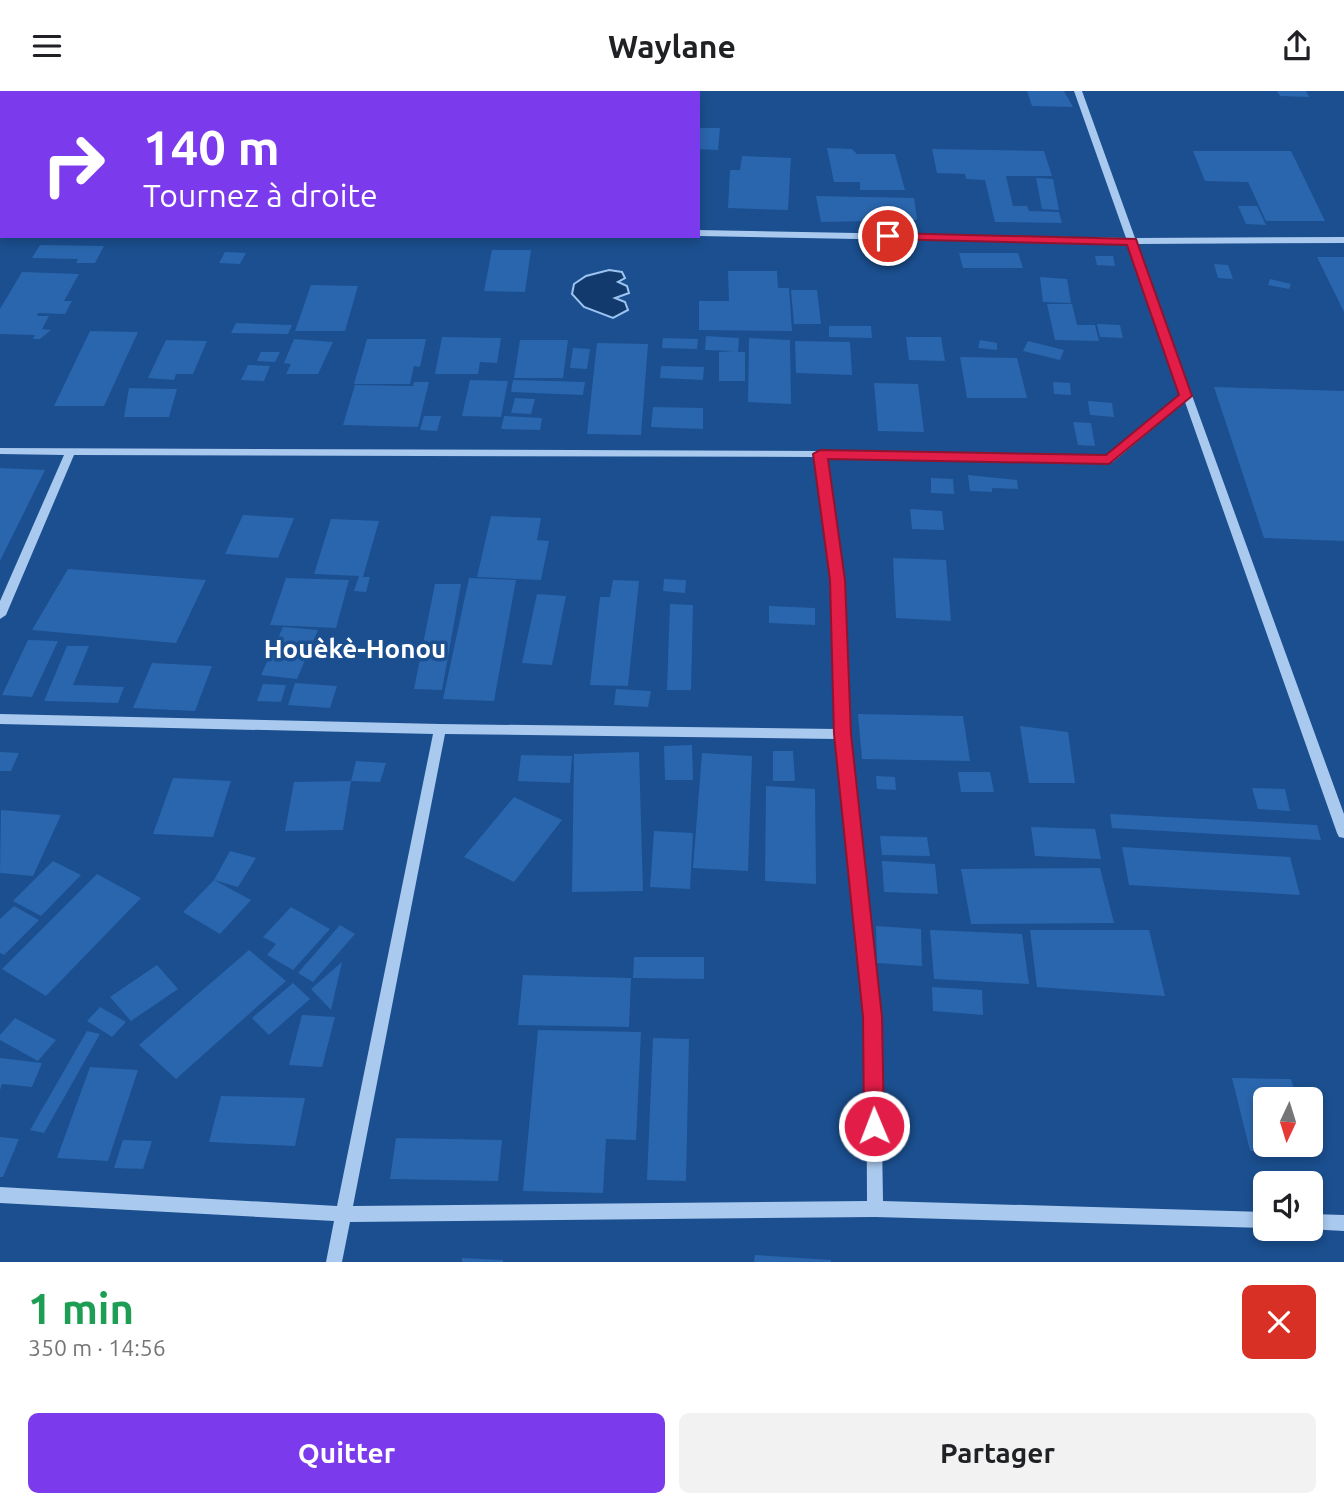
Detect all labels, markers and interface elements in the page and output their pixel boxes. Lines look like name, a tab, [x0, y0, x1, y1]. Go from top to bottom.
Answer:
icon: menu	[28, 27, 66, 65]
icon: share	[1278, 27, 1316, 65]
text: Waylane	[608, 28, 736, 64]
icon: right	[28, 119, 119, 210]
text: 140 m	[143, 119, 280, 174]
text: Tournez à droite	[143, 177, 378, 213]
pin	[858, 206, 918, 266]
icon: arrive	[869, 217, 907, 255]
district label: Houèkè-Honou	[264, 634, 446, 663]
north arrow	[1253, 1087, 1323, 1157]
map controls	[1253, 1087, 1323, 1241]
position arrow	[837, 1089, 911, 1163]
button: sound	[1253, 1171, 1323, 1241]
text: 1 min	[28, 1285, 134, 1332]
button: close	[1242, 1285, 1316, 1359]
text: 350 m · 14:56	[28, 1335, 166, 1360]
button: Quitter	[28, 1413, 665, 1493]
button: Partager	[679, 1413, 1316, 1493]

